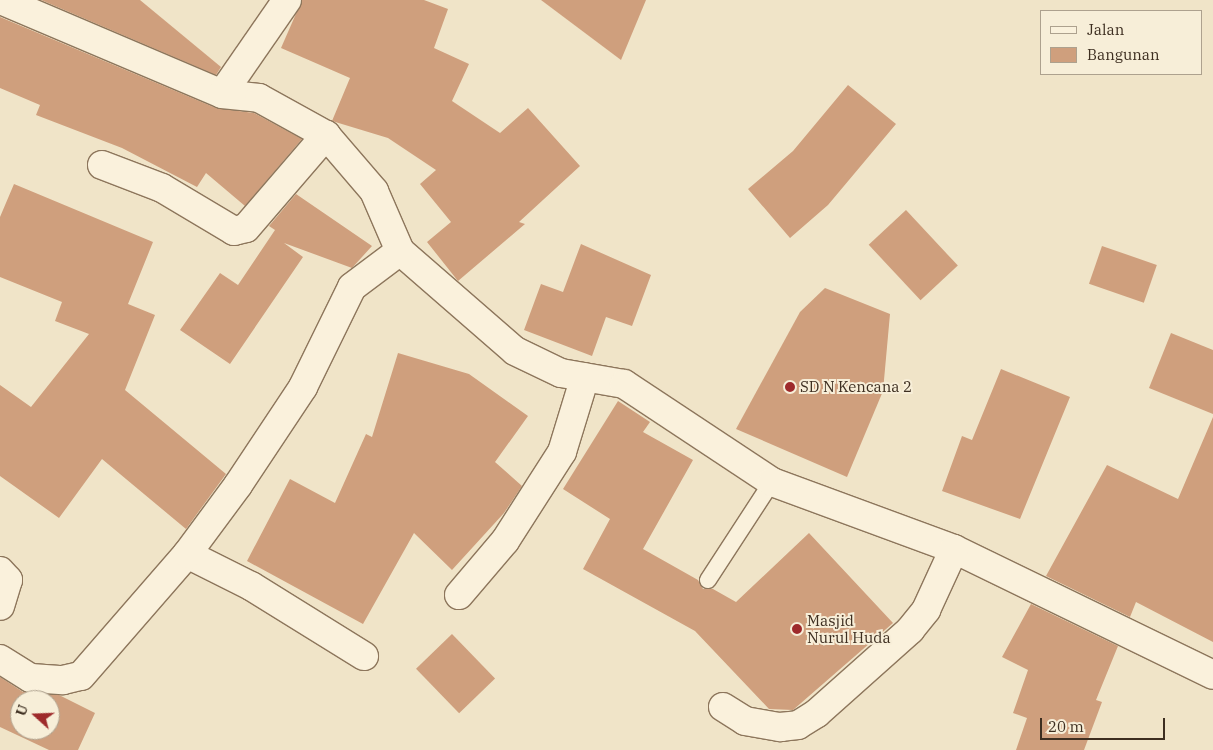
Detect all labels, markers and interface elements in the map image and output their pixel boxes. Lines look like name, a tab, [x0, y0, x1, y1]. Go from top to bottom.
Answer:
legend	[1040, 10, 1203, 75]
text: Jalan	[1087, 20, 1124, 39]
text: Bangunan	[1087, 45, 1160, 64]
place label: SD N Kencana 2	[800, 378, 912, 396]
marker: SD N Kencana 2	[784, 381, 796, 393]
place label: Masjid Nurul Huda	[807, 611, 891, 646]
marker: Masjid Nurul Huda	[791, 623, 803, 635]
north arrow	[10, 690, 60, 740]
text: U	[12, 702, 32, 718]
scale bar	[1043, 708, 1168, 740]
text: 20 m	[1048, 717, 1084, 736]

